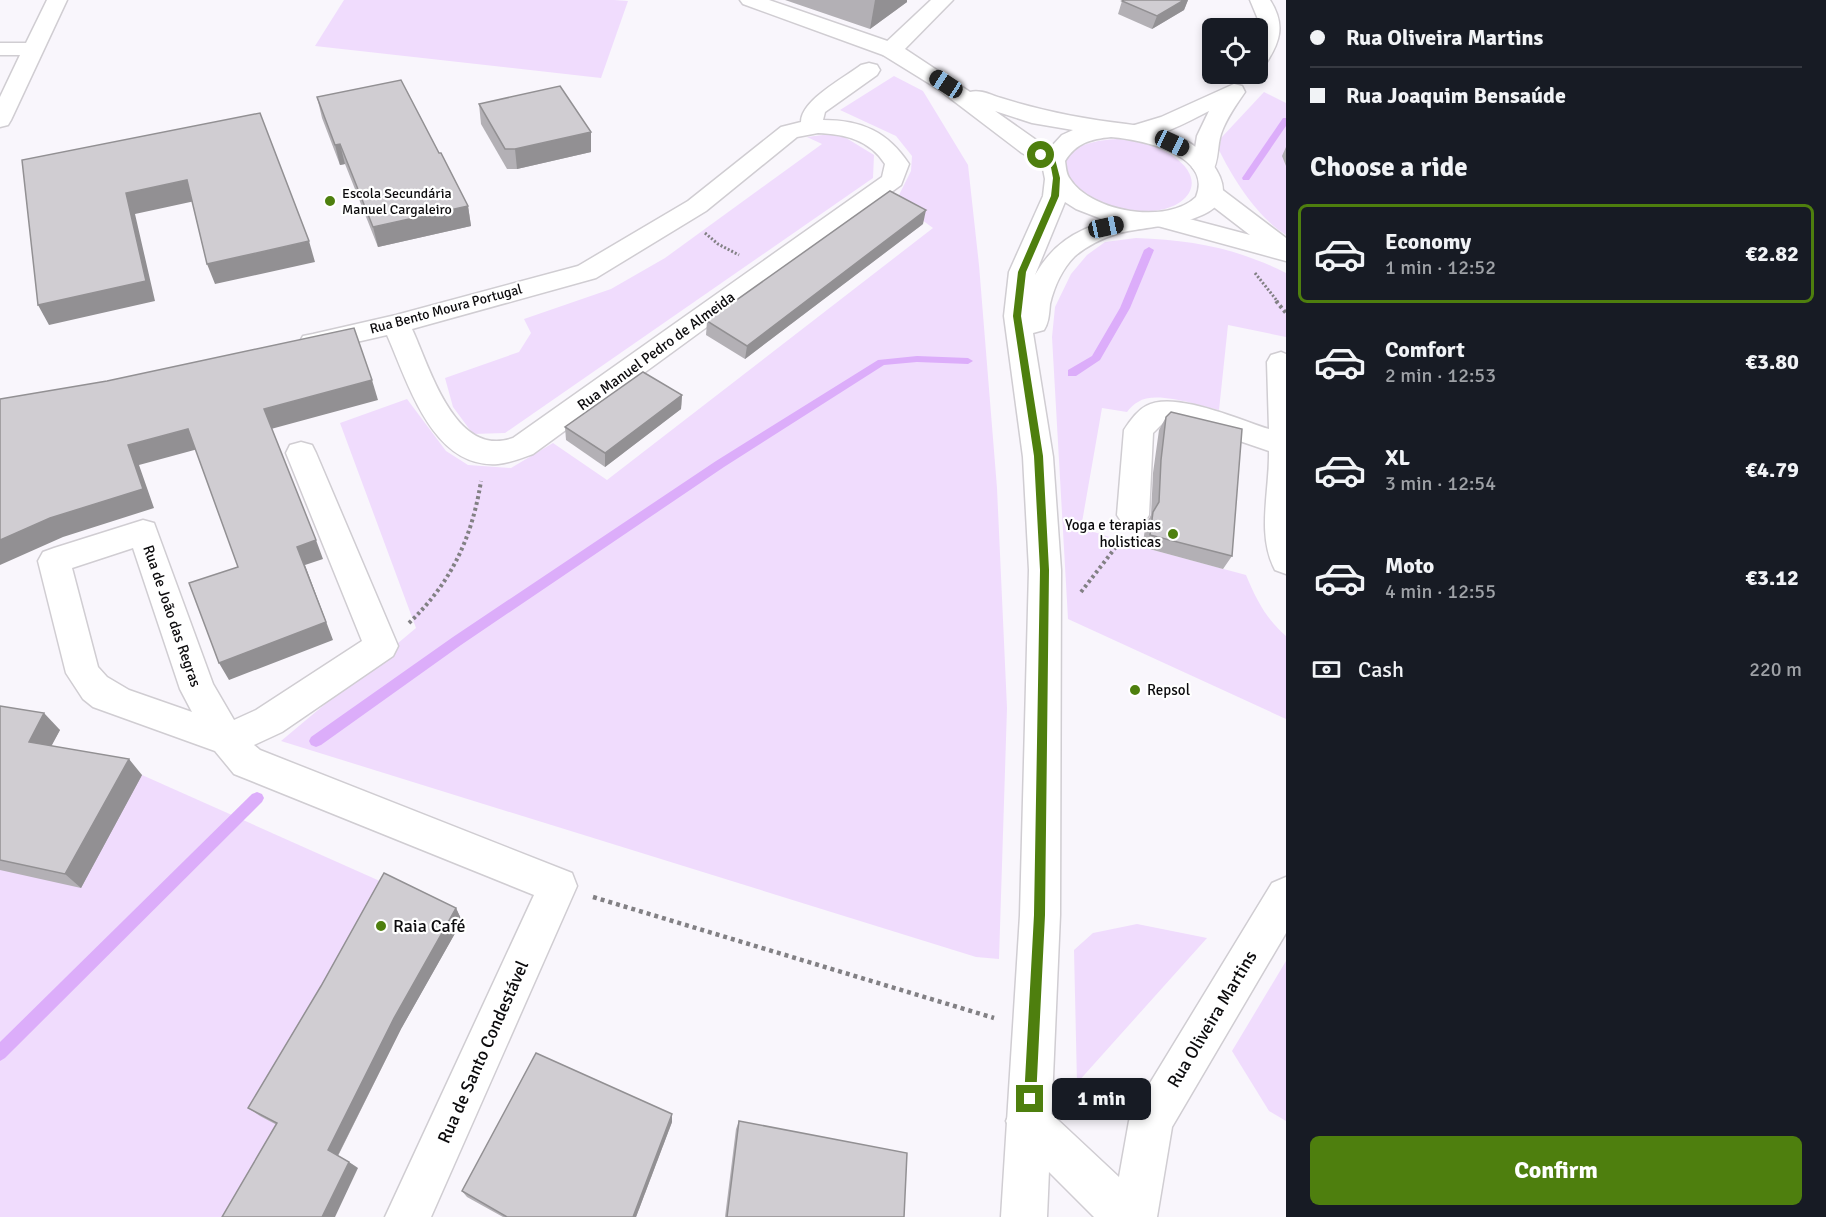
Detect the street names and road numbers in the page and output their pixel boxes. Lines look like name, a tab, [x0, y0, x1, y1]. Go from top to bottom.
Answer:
street label: Rua Bento Moura Portugal	[368, 280, 524, 338]
street label: Rua Manuel Pedro de Almeida	[574, 288, 738, 414]
street label: Rua de João das Regras	[139, 543, 205, 690]
street label: Rua Oliveira Martins	[1162, 946, 1262, 1092]
street label: Rua de Santo Condestável	[433, 957, 533, 1147]

